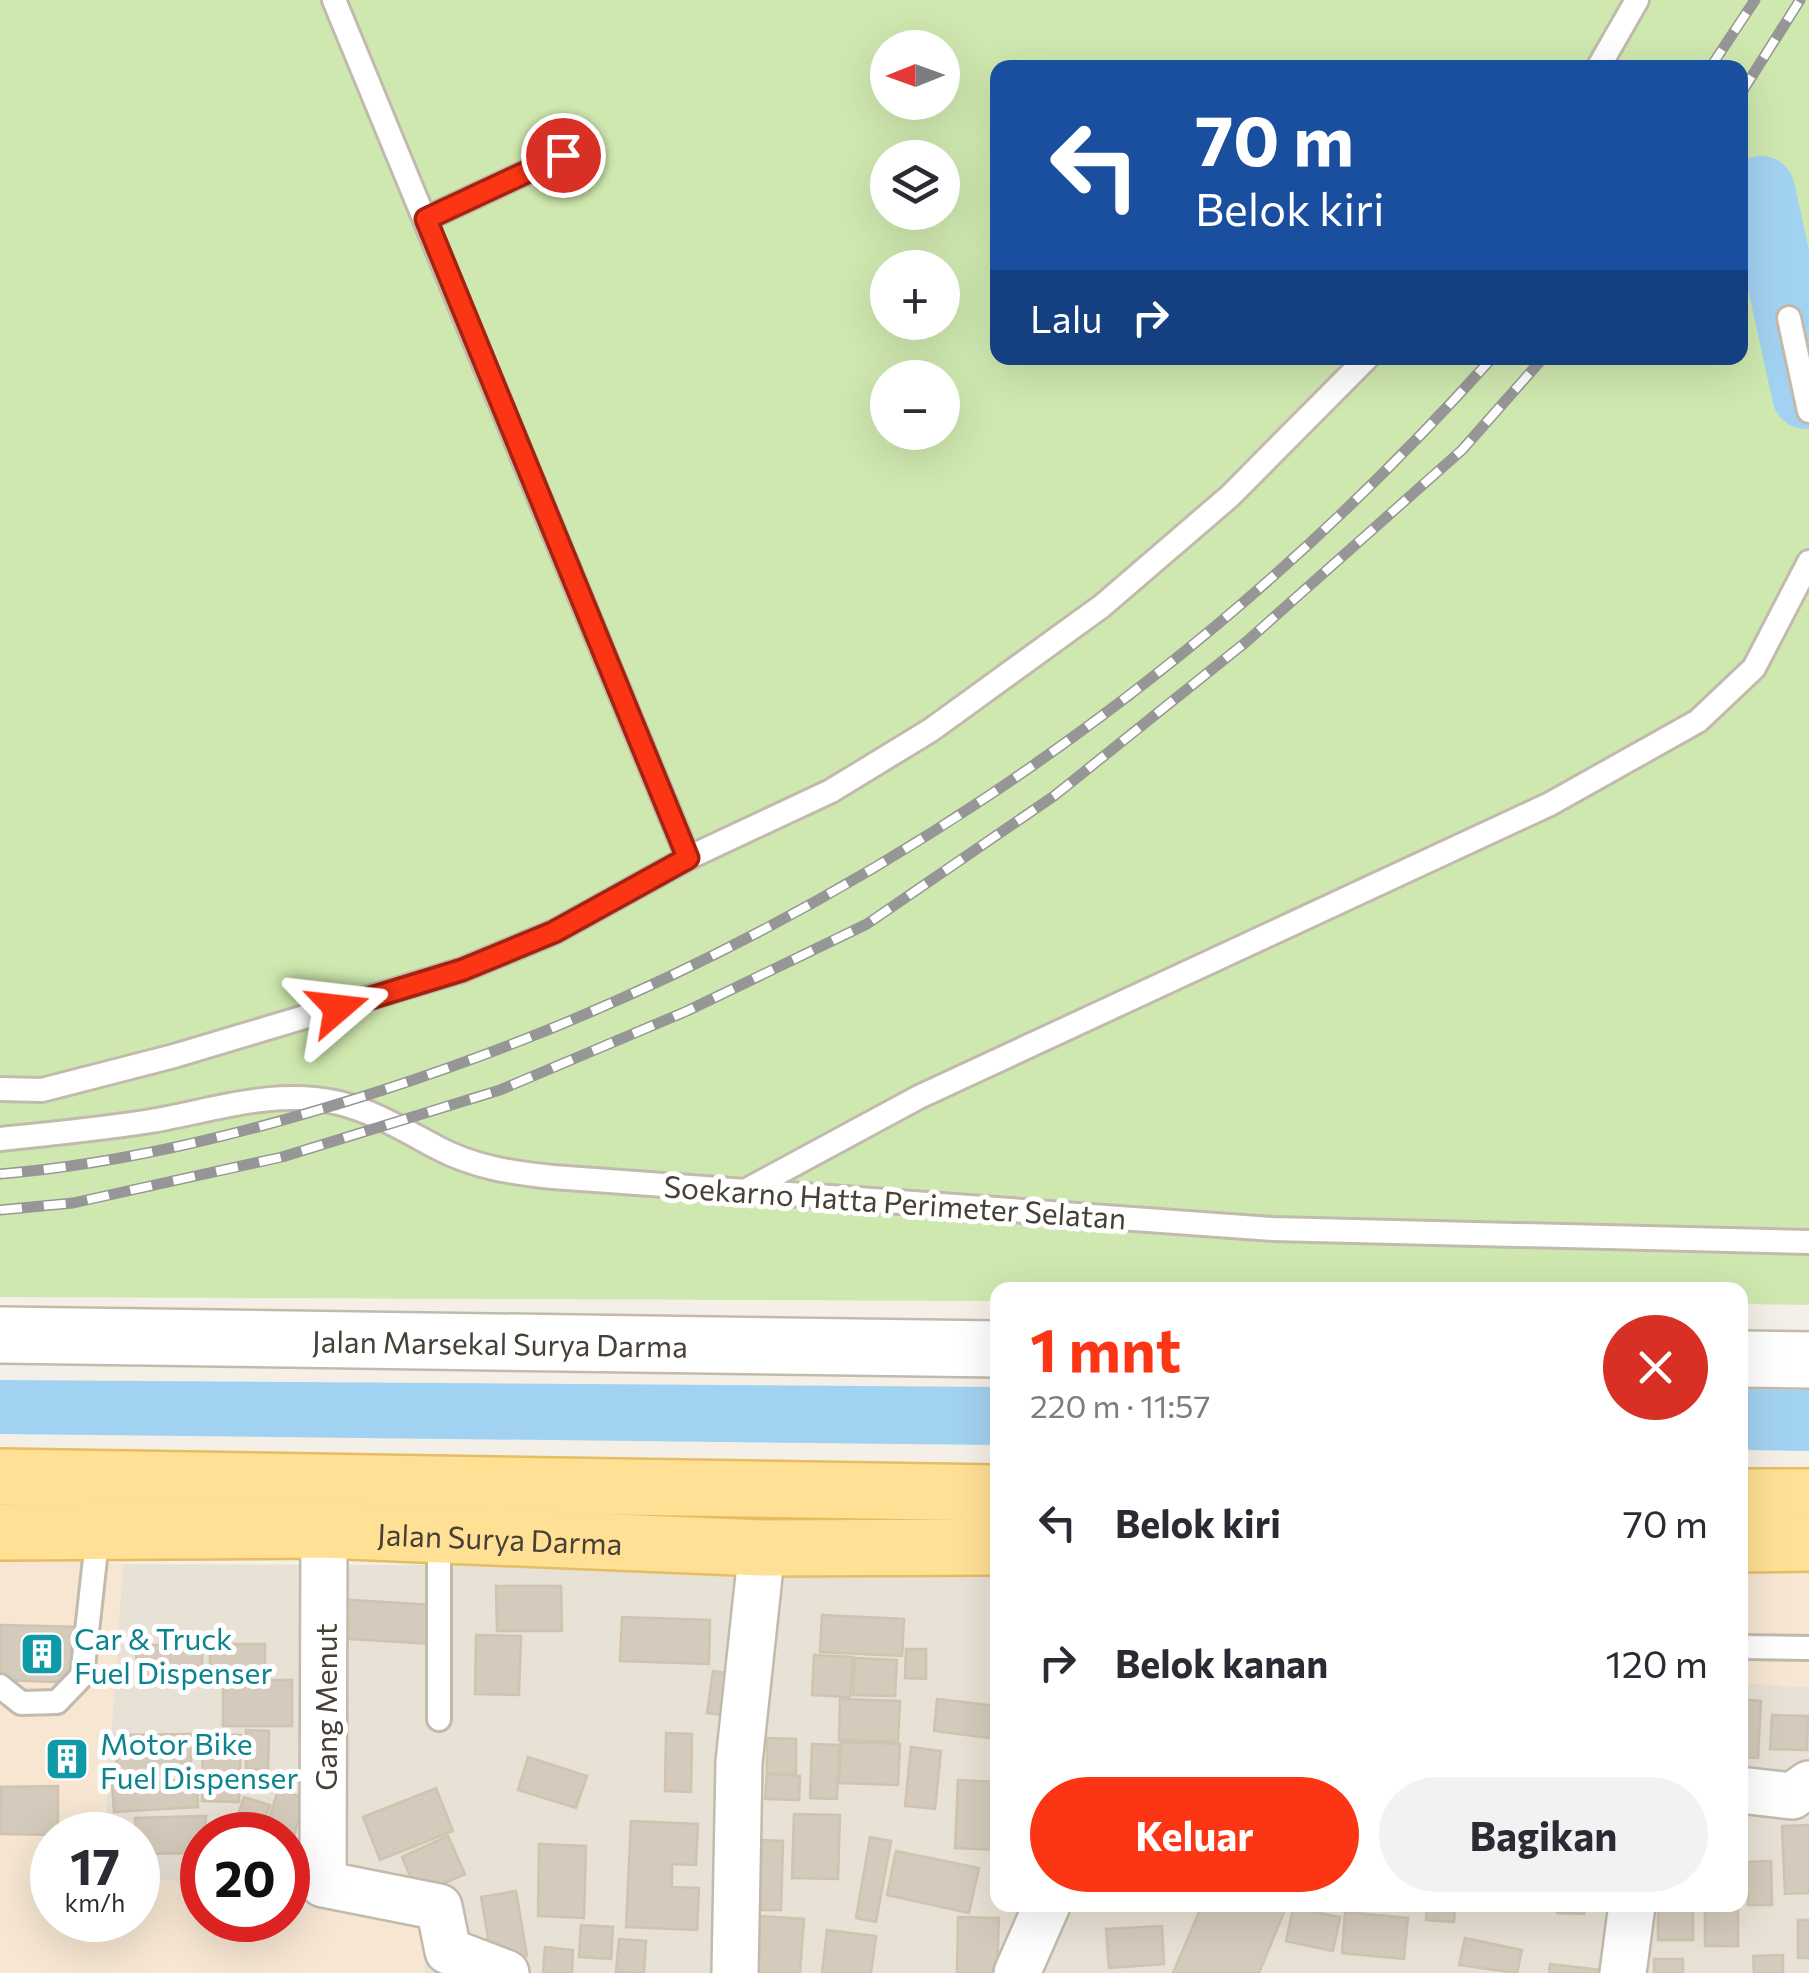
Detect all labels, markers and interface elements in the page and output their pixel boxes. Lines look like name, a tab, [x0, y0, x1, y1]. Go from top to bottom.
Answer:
north arrow	[870, 30, 960, 120]
map controls	[870, 30, 960, 450]
text: 70 m	[1195, 95, 1354, 180]
icon: left	[1030, 100, 1160, 230]
pin	[521, 113, 606, 198]
icon: arrive	[536, 128, 591, 183]
button: layers	[870, 140, 960, 230]
text: Belok kiri	[1195, 180, 1385, 235]
button: +	[870, 250, 960, 340]
icon: right	[1123, 290, 1178, 345]
text: Lalu	[1030, 294, 1103, 341]
button: −	[870, 360, 960, 450]
position arrow	[286, 956, 390, 1060]
street label: Soekarno Hatta Perimeter Selatan	[663, 1166, 1127, 1236]
text: 1 mnt	[1030, 1311, 1181, 1384]
button: close	[1603, 1315, 1708, 1420]
street label: Jalan Marsekal Surya Darma	[312, 1321, 688, 1363]
text: 220 m · 11:57	[1030, 1385, 1210, 1425]
icon: left	[1030, 1495, 1085, 1550]
text: Belok kiri	[1115, 1499, 1281, 1546]
text: 70 m	[1623, 1499, 1708, 1546]
street label: Jalan Surya Darma	[376, 1514, 623, 1561]
place label: Car & Truck Fuel Dispenser	[74, 1619, 272, 1690]
street label: Gang Menut	[306, 1623, 343, 1791]
building icon: Car & Truck Fuel Dispenser	[19, 1631, 65, 1677]
icon: right	[1030, 1635, 1085, 1690]
text: Belok kanan	[1115, 1639, 1328, 1686]
text: 120 m	[1606, 1639, 1708, 1686]
place label: Motor Bike Fuel Dispenser	[100, 1724, 298, 1795]
building icon: Motor Bike Fuel Dispenser	[44, 1736, 90, 1782]
button: Keluar	[1030, 1777, 1359, 1892]
button: Bagikan	[1379, 1777, 1708, 1892]
speed limit sign: 20	[180, 1812, 310, 1942]
text: 17	[70, 1834, 120, 1895]
text: km/h	[65, 1887, 125, 1917]

